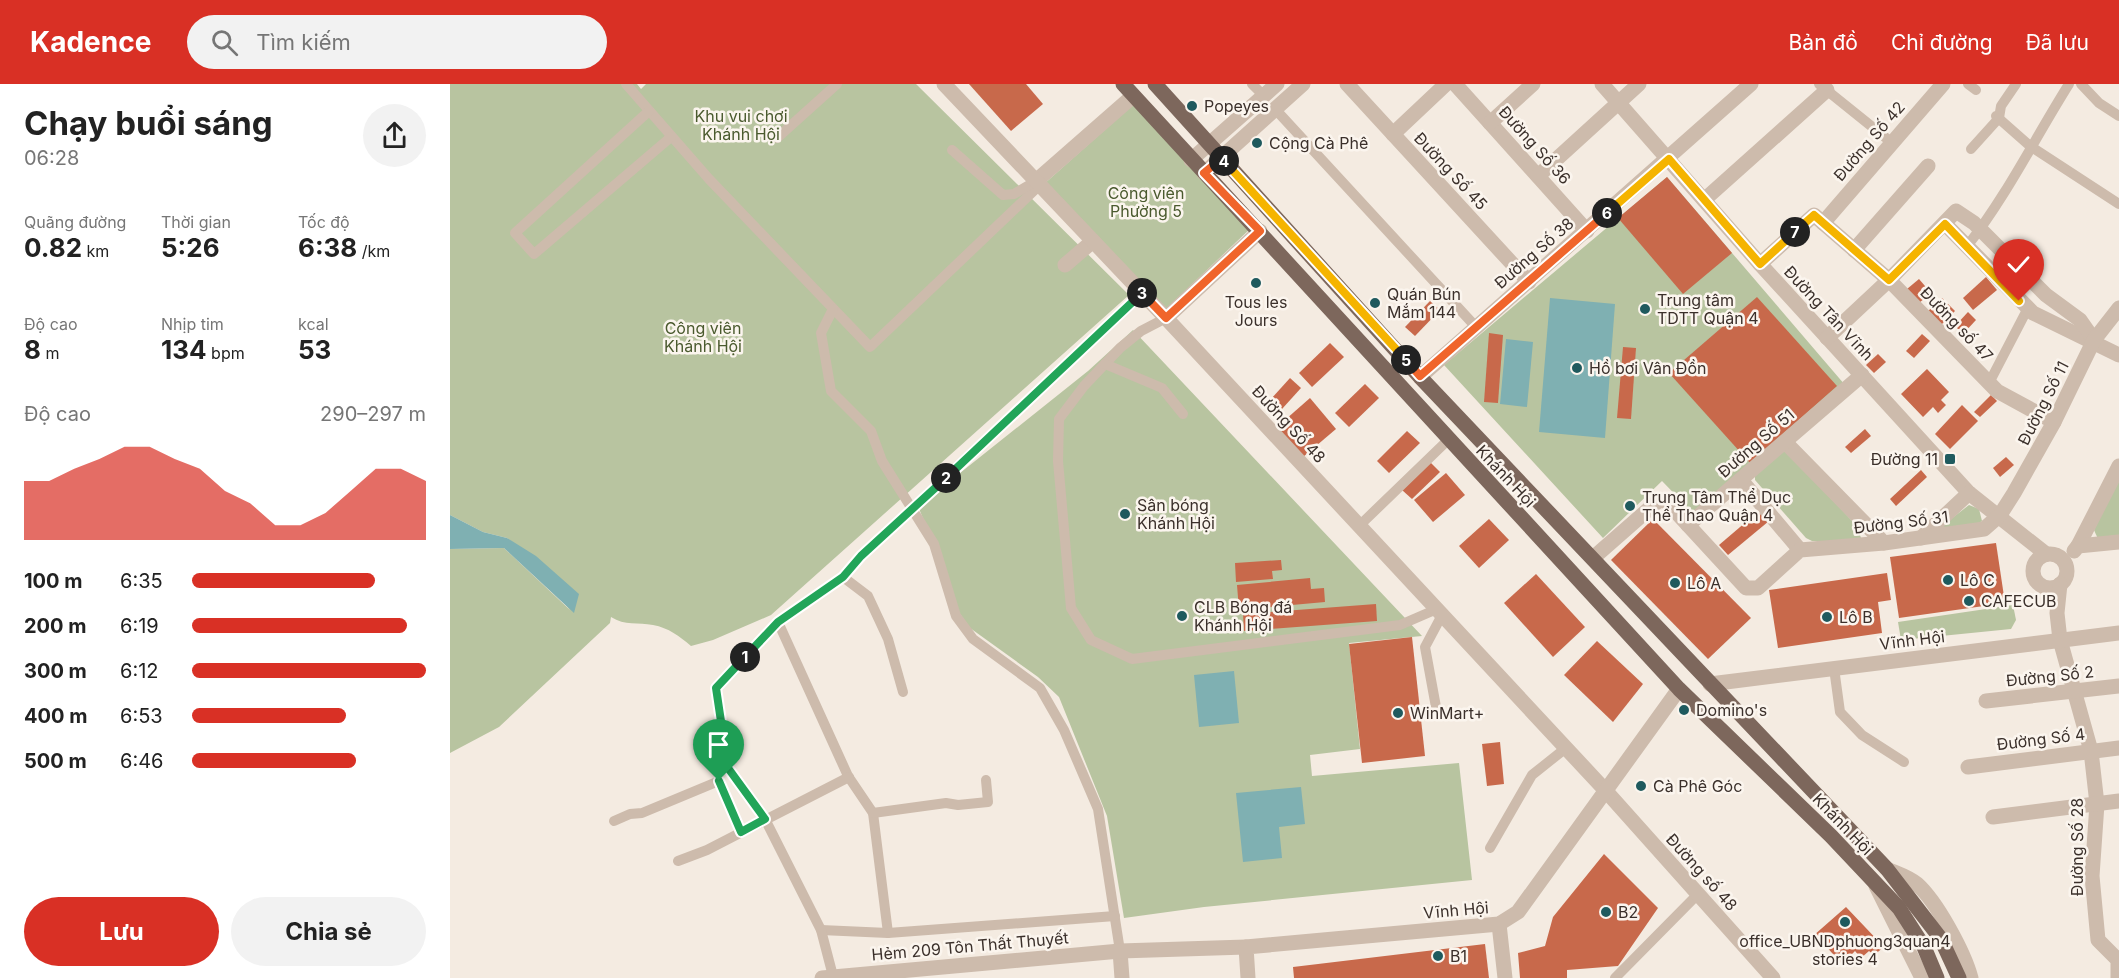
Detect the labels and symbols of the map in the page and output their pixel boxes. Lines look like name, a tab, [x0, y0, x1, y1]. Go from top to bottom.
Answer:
place label: Popeyes	[1204, 96, 1269, 116]
street label: Đường Số 42	[1829, 97, 1909, 185]
marker: Popeyes	[1185, 99, 1199, 113]
street label: Đường Số 36	[1495, 102, 1575, 188]
park label: Khu vui chơi Khánh Hội	[694, 106, 788, 144]
street label: Đường Số 45	[1410, 128, 1492, 214]
place label: Cộng Cà Phê	[1269, 133, 1368, 153]
marker: Cộng Cà Phê	[1250, 136, 1264, 150]
pin: 4	[1209, 146, 1239, 176]
park label: Công viên Phường 5	[1108, 183, 1184, 221]
pin: 6	[1592, 198, 1622, 228]
street label: Đường Số 38	[1490, 213, 1578, 293]
pin: 7	[1780, 217, 1810, 247]
pin	[1993, 239, 2044, 301]
street label: Đường Tân Vĩnh	[1780, 262, 1878, 364]
marker: Tous les Jours	[1249, 276, 1263, 290]
pin: 3	[1127, 278, 1157, 308]
street label: Đường số 47	[1916, 282, 1998, 366]
place label: Quán Bún Mắm 144	[1387, 284, 1461, 322]
place label: Trung tâm TDTT Quận 4	[1657, 290, 1759, 328]
place label: Tous les Jours	[1225, 292, 1287, 330]
marker: Quán Bún Mắm 144	[1368, 296, 1382, 310]
marker: Trung tâm TDTT Quận 4	[1638, 302, 1652, 316]
park label: Công viên Khánh Hội	[664, 318, 742, 356]
pin: 5	[1391, 345, 1421, 375]
place label: Hồ bơi Vân Đồn	[1589, 358, 1706, 378]
street label: Đường Số 11	[2013, 358, 2073, 448]
marker: Hồ bơi Vân Đồn	[1570, 361, 1584, 375]
street label: Đường Số 48	[1248, 381, 1330, 467]
street label: Đường Số 51	[1714, 404, 1798, 482]
street label: Khánh Hội	[1472, 441, 1540, 511]
place label: Đường 11	[1871, 449, 1938, 469]
marker: Đường 11	[1943, 452, 1957, 466]
pin: 2	[931, 463, 961, 493]
place label: Trung Tâm Thể Dục Thể Thao Quận 4	[1642, 487, 1791, 525]
place label: Sân bóng Khánh Hội	[1137, 495, 1215, 533]
marker: Trung Tâm Thể Dục Thể Thao Quận 4	[1623, 499, 1637, 513]
street label: Đường Số 31	[1853, 506, 1949, 538]
marker: Sân bóng Khánh Hội	[1118, 507, 1132, 521]
place label: Lô C	[1960, 570, 1995, 590]
place label: Lô A	[1687, 573, 1721, 593]
marker: Lô C	[1941, 573, 1955, 587]
marker: Lô A	[1668, 576, 1682, 590]
place label: CAFECUB	[1981, 591, 2057, 611]
marker: CAFECUB	[1962, 594, 1976, 608]
place label: CLB Bóng đá Khánh Hội	[1194, 597, 1292, 635]
place label: Lô B	[1839, 607, 1873, 627]
marker: CLB Bóng đá Khánh Hội	[1175, 609, 1189, 623]
marker: Lô B	[1820, 610, 1834, 624]
street label: Vĩnh Hội	[1878, 626, 1946, 654]
pin: 1	[730, 642, 760, 672]
street label: Đường Số 2	[2005, 661, 2095, 691]
place label: Domino's	[1696, 700, 1767, 720]
place label: WinMart+	[1410, 703, 1484, 723]
marker: Domino's	[1677, 703, 1691, 717]
marker: WinMart+	[1391, 706, 1405, 720]
pin	[693, 719, 744, 781]
street label: Đường Số 4	[1996, 724, 2086, 754]
place label: Cà Phê Góc	[1653, 776, 1742, 796]
marker: Cà Phê Góc	[1634, 779, 1648, 793]
street label: Khánh Hội	[1809, 789, 1877, 859]
street label: Đường Số 28	[2067, 798, 2087, 896]
street label: Đường số 48	[1662, 829, 1742, 915]
street label: Vĩnh Hội	[1422, 897, 1490, 923]
place label: B2	[1618, 902, 1638, 922]
marker: B2	[1599, 905, 1613, 919]
marker: office_UBNDphuong3quan4 stories 4	[1838, 915, 1852, 929]
street label: Hẻm 209 Tôn Thất Thuyết	[871, 927, 1069, 965]
place label: office_UBNDphuong3quan4 stories 4	[1739, 931, 1951, 969]
place label: B1	[1450, 946, 1467, 966]
marker: B1	[1431, 949, 1445, 963]

